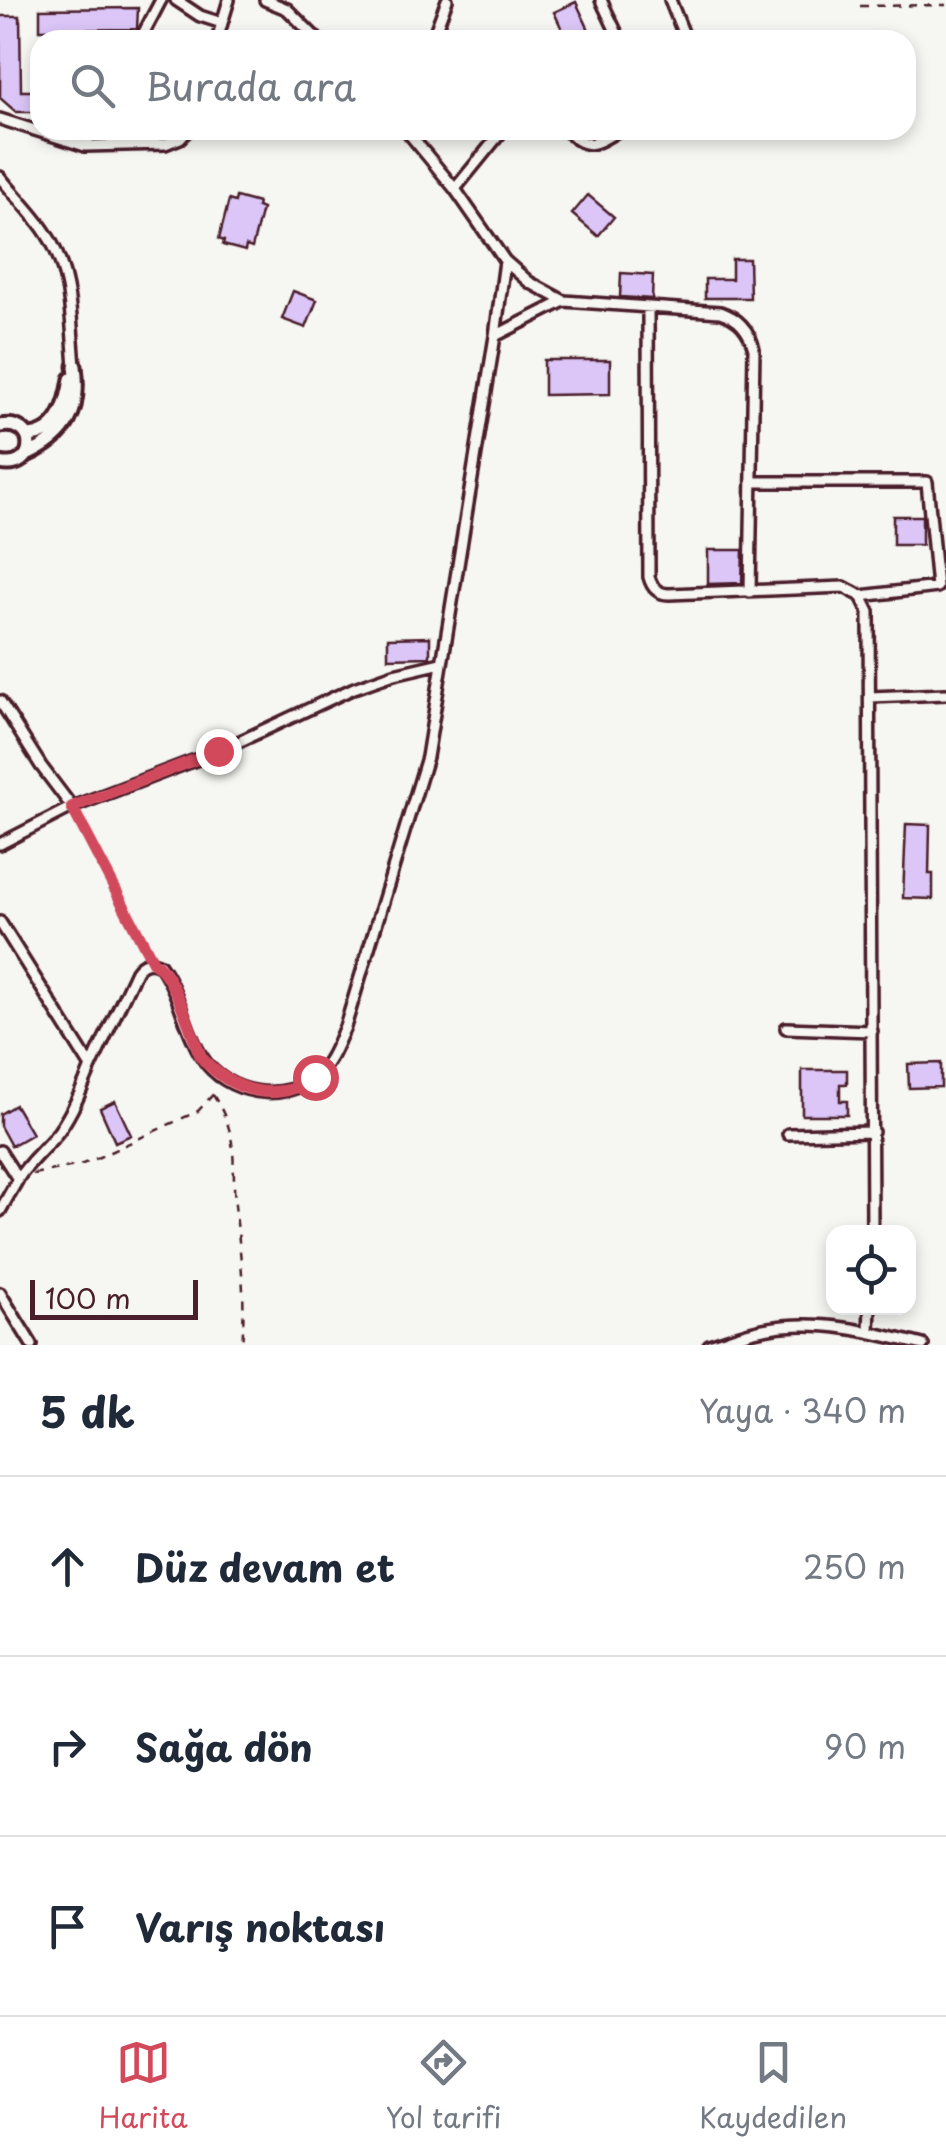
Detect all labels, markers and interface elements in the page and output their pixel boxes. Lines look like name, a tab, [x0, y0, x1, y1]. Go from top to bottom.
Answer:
search box	[30, 30, 916, 140]
text: Burada ara	[145, 57, 356, 114]
icon: search	[65, 58, 120, 113]
route end	[196, 729, 242, 775]
route start	[293, 1055, 339, 1101]
map controls	[826, 1225, 916, 1315]
button: locate	[826, 1225, 916, 1315]
scale bar	[30, 1275, 198, 1320]
text: 100 m	[45, 1276, 131, 1319]
text: 5 dk	[40, 1379, 135, 1442]
text: Yaya · 340 m	[699, 1386, 906, 1434]
text: Düz devam et	[135, 1538, 395, 1595]
icon: ahead	[40, 1539, 95, 1594]
text: 250 m	[803, 1542, 906, 1590]
text: Sağa dön	[135, 1718, 313, 1775]
icon: right	[40, 1719, 95, 1774]
text: 90 m	[824, 1722, 906, 1770]
text: Varış noktası	[135, 1898, 385, 1955]
icon: arrive	[40, 1899, 95, 1954]
tab: Harita	[99, 2035, 188, 2138]
tab: Yol tarifi	[385, 2035, 502, 2138]
tab: Kaydedilen	[699, 2035, 847, 2138]

